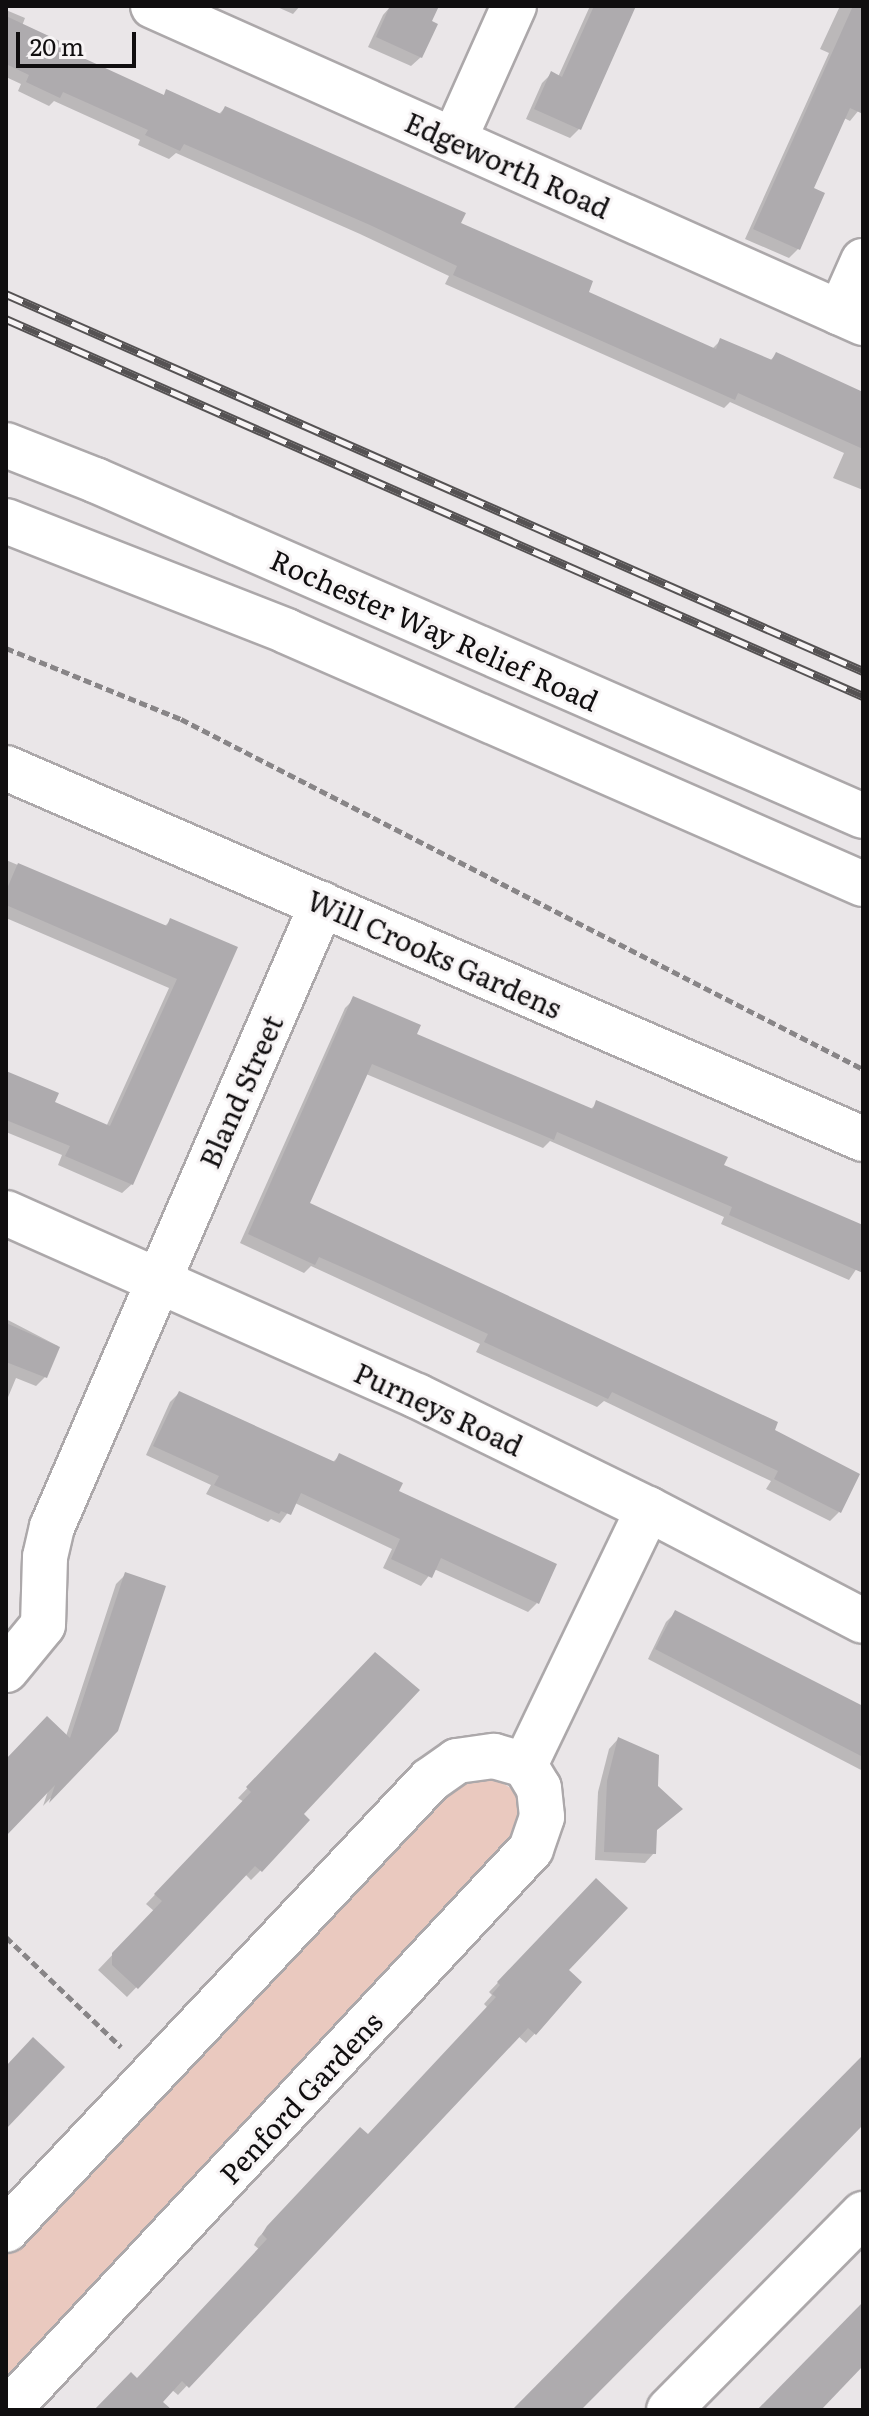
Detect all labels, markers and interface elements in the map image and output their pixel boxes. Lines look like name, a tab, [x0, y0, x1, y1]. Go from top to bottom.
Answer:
scale bar	[20, 16, 140, 66]
text: 20 m	[30, 28, 84, 63]
street label: Edgeworth Road	[400, 104, 616, 224]
street label: Rochester Way Relief Road	[266, 541, 604, 717]
street label: Will Crooks Gardens	[303, 882, 567, 1024]
street label: Bland Street	[191, 1009, 289, 1173]
street label: Purneys Road	[349, 1354, 529, 1462]
street label: Penford Gardens	[212, 2004, 388, 2190]

